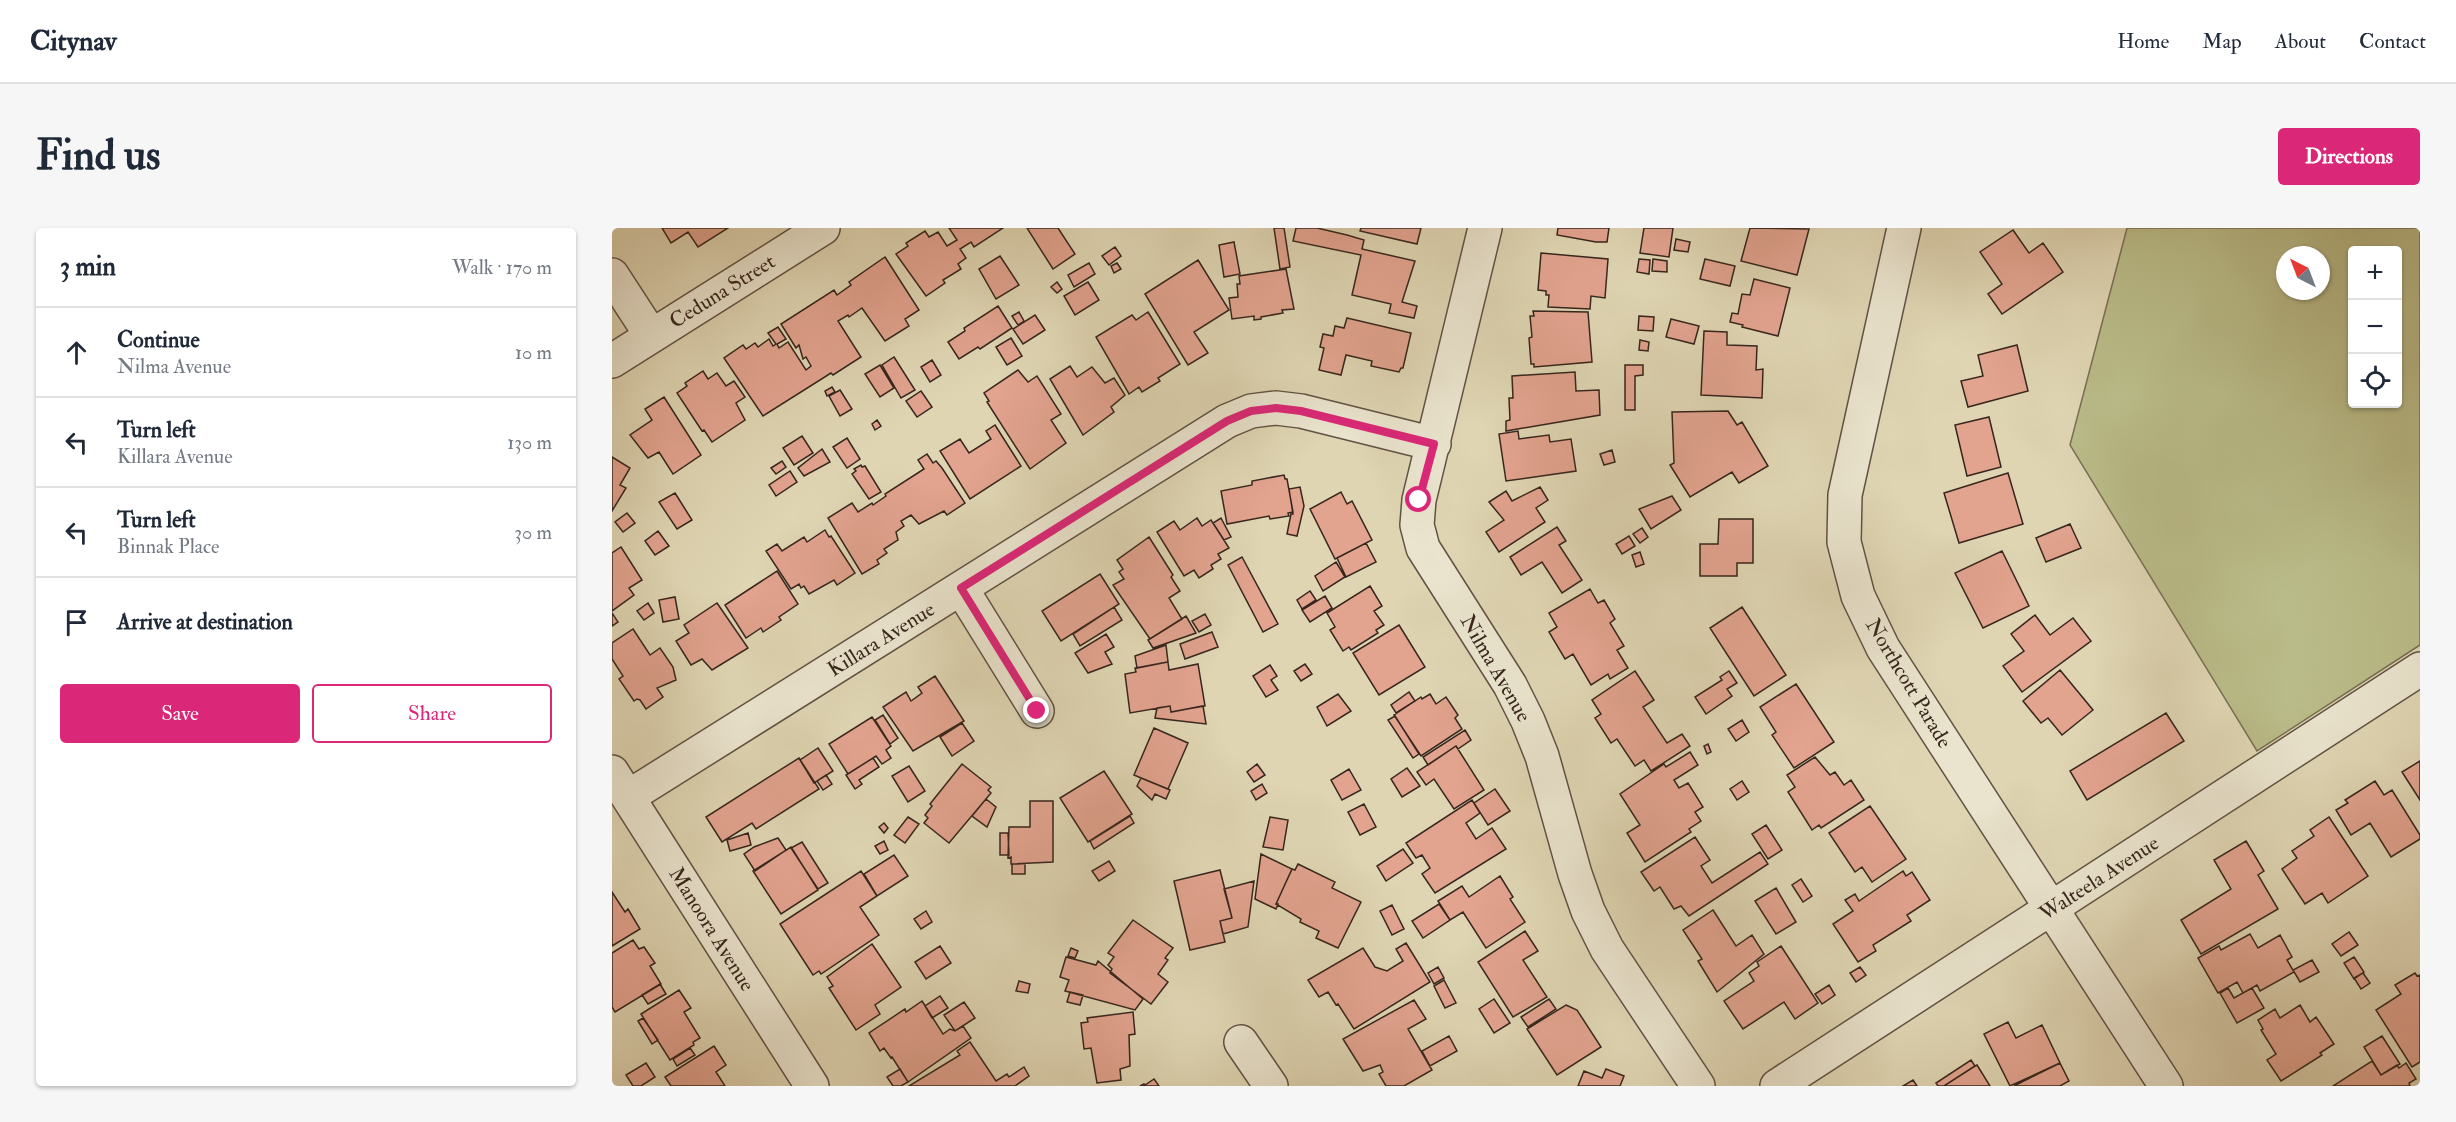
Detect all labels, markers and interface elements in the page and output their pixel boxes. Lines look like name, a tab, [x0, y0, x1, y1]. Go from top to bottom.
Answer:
text: Citynav	[30, 24, 117, 59]
text: Home	[2117, 28, 2169, 55]
text: Map	[2202, 28, 2242, 55]
text: About	[2275, 28, 2326, 55]
text: Contact	[2359, 28, 2426, 55]
button: Directions	[2278, 128, 2420, 185]
text: Find us	[36, 130, 160, 182]
north arrow	[2276, 246, 2330, 300]
map controls	[2348, 246, 2402, 408]
button: +	[2348, 246, 2402, 300]
street label: Ceduna Street	[664, 248, 780, 335]
text: 3 min	[60, 251, 116, 283]
text: Walk · 170 m	[452, 255, 552, 280]
button: −	[2348, 300, 2402, 354]
text: Continue	[117, 326, 200, 354]
icon: ahead	[60, 336, 93, 369]
text: 10 m	[515, 340, 552, 365]
text: Nilma Avenue	[117, 354, 231, 379]
button: locate	[2348, 354, 2402, 408]
text: Turn left	[117, 416, 196, 444]
icon: left	[60, 426, 93, 459]
text: 130 m	[507, 430, 552, 455]
text: Killara Avenue	[117, 444, 233, 469]
route start	[1405, 486, 1431, 512]
text: Turn left	[117, 506, 196, 534]
icon: left	[60, 516, 93, 549]
text: 30 m	[514, 520, 552, 545]
text: Binnak Place	[117, 534, 219, 559]
street label: Killara Avenue	[823, 596, 940, 683]
icon: arrive	[60, 606, 93, 639]
text: Arrive at destination	[117, 608, 293, 636]
street label: Nilma Avenue	[1454, 610, 1537, 727]
street label: Northcott Parade	[1859, 613, 1958, 753]
button: Save	[60, 684, 300, 743]
button: Share	[312, 684, 552, 743]
route end	[1023, 697, 1049, 723]
street label: Walteela Avenue	[2034, 830, 2164, 928]
street label: Manoora Avenue	[663, 862, 761, 997]

